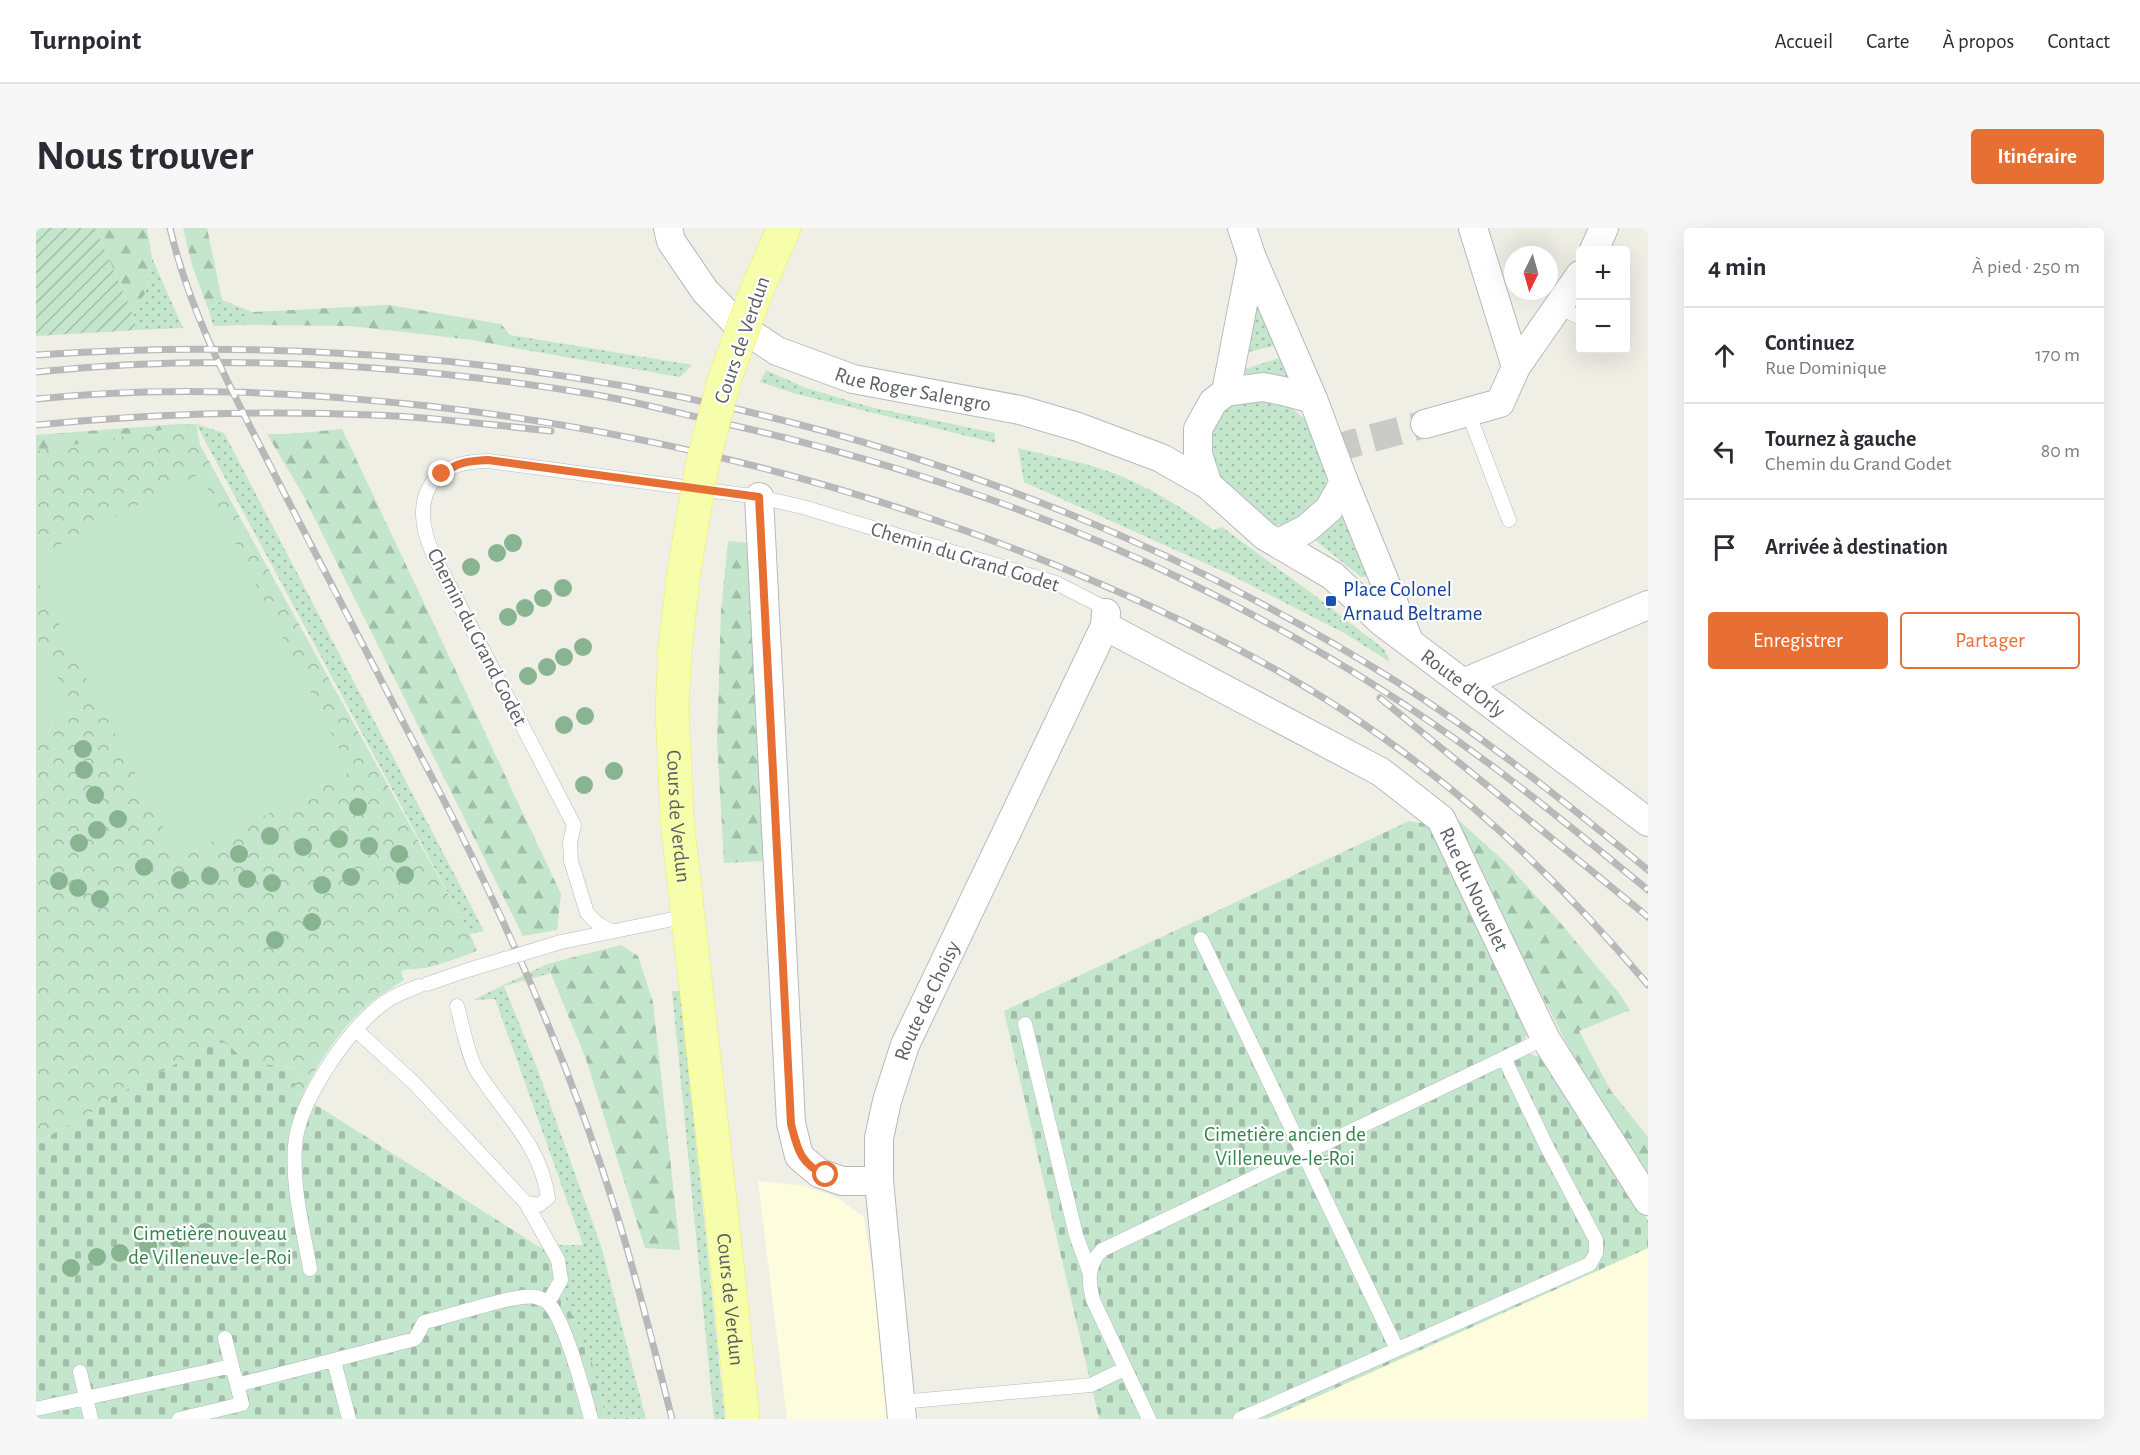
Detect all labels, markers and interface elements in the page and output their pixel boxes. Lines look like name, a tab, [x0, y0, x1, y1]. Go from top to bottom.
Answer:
text: Turnpoint	[30, 27, 141, 55]
text: Accueil	[1775, 31, 1833, 52]
text: Carte	[1866, 31, 1909, 52]
text: À propos	[1942, 31, 2014, 52]
text: Contact	[2047, 31, 2110, 52]
button: Itinéraire	[1971, 129, 2104, 184]
text: Nous trouver	[36, 135, 253, 177]
north arrow	[1504, 246, 1558, 300]
map controls	[1576, 246, 1630, 354]
button: +	[1576, 246, 1630, 300]
text: 4 min	[1708, 254, 1767, 280]
text: À pied · 250 m	[1972, 257, 2080, 277]
street label: Cours de Verdun	[710, 274, 774, 406]
button: −	[1576, 300, 1630, 354]
text: Continuez	[1765, 332, 1854, 354]
icon: ahead	[1708, 339, 1741, 372]
text: 170 m	[2035, 345, 2080, 365]
text: Rue Dominique	[1765, 358, 1887, 378]
street label: Rue Roger Salengro	[832, 363, 993, 415]
text: Tournez à gauche	[1765, 428, 1916, 450]
icon: left	[1708, 435, 1741, 468]
text: 80 m	[2041, 441, 2080, 461]
text: Chemin du Grand Godet	[1765, 454, 1952, 474]
route end	[428, 460, 454, 486]
street label: Chemin du Grand Godet	[868, 518, 1062, 596]
icon: arrive	[1708, 531, 1741, 564]
text: Arrivée à destination	[1765, 536, 1948, 558]
street label: Chemin du Grand Godet	[423, 545, 531, 729]
place label: Place Colonel Arnaud Beltrame	[1343, 579, 1482, 624]
marker: Place Colonel Arnaud Beltrame	[1324, 594, 1338, 608]
button: Enregistrer	[1708, 612, 1888, 669]
button: Partager	[1900, 612, 2080, 669]
street label: Route d'Orly	[1417, 645, 1510, 722]
street label: Cours de Verdun	[663, 750, 695, 884]
street label: Rue du Nouvelet	[1436, 824, 1513, 955]
street label: Route de Choisy	[890, 938, 964, 1063]
park label: Cimetière ancien de Villeneuve-le-Roi	[1204, 1124, 1366, 1169]
route start	[812, 1161, 838, 1187]
park label: Cimetière nouveau de Villeneuve-le-Roi	[128, 1223, 292, 1268]
street label: Cours de Verdun	[713, 1232, 748, 1367]

